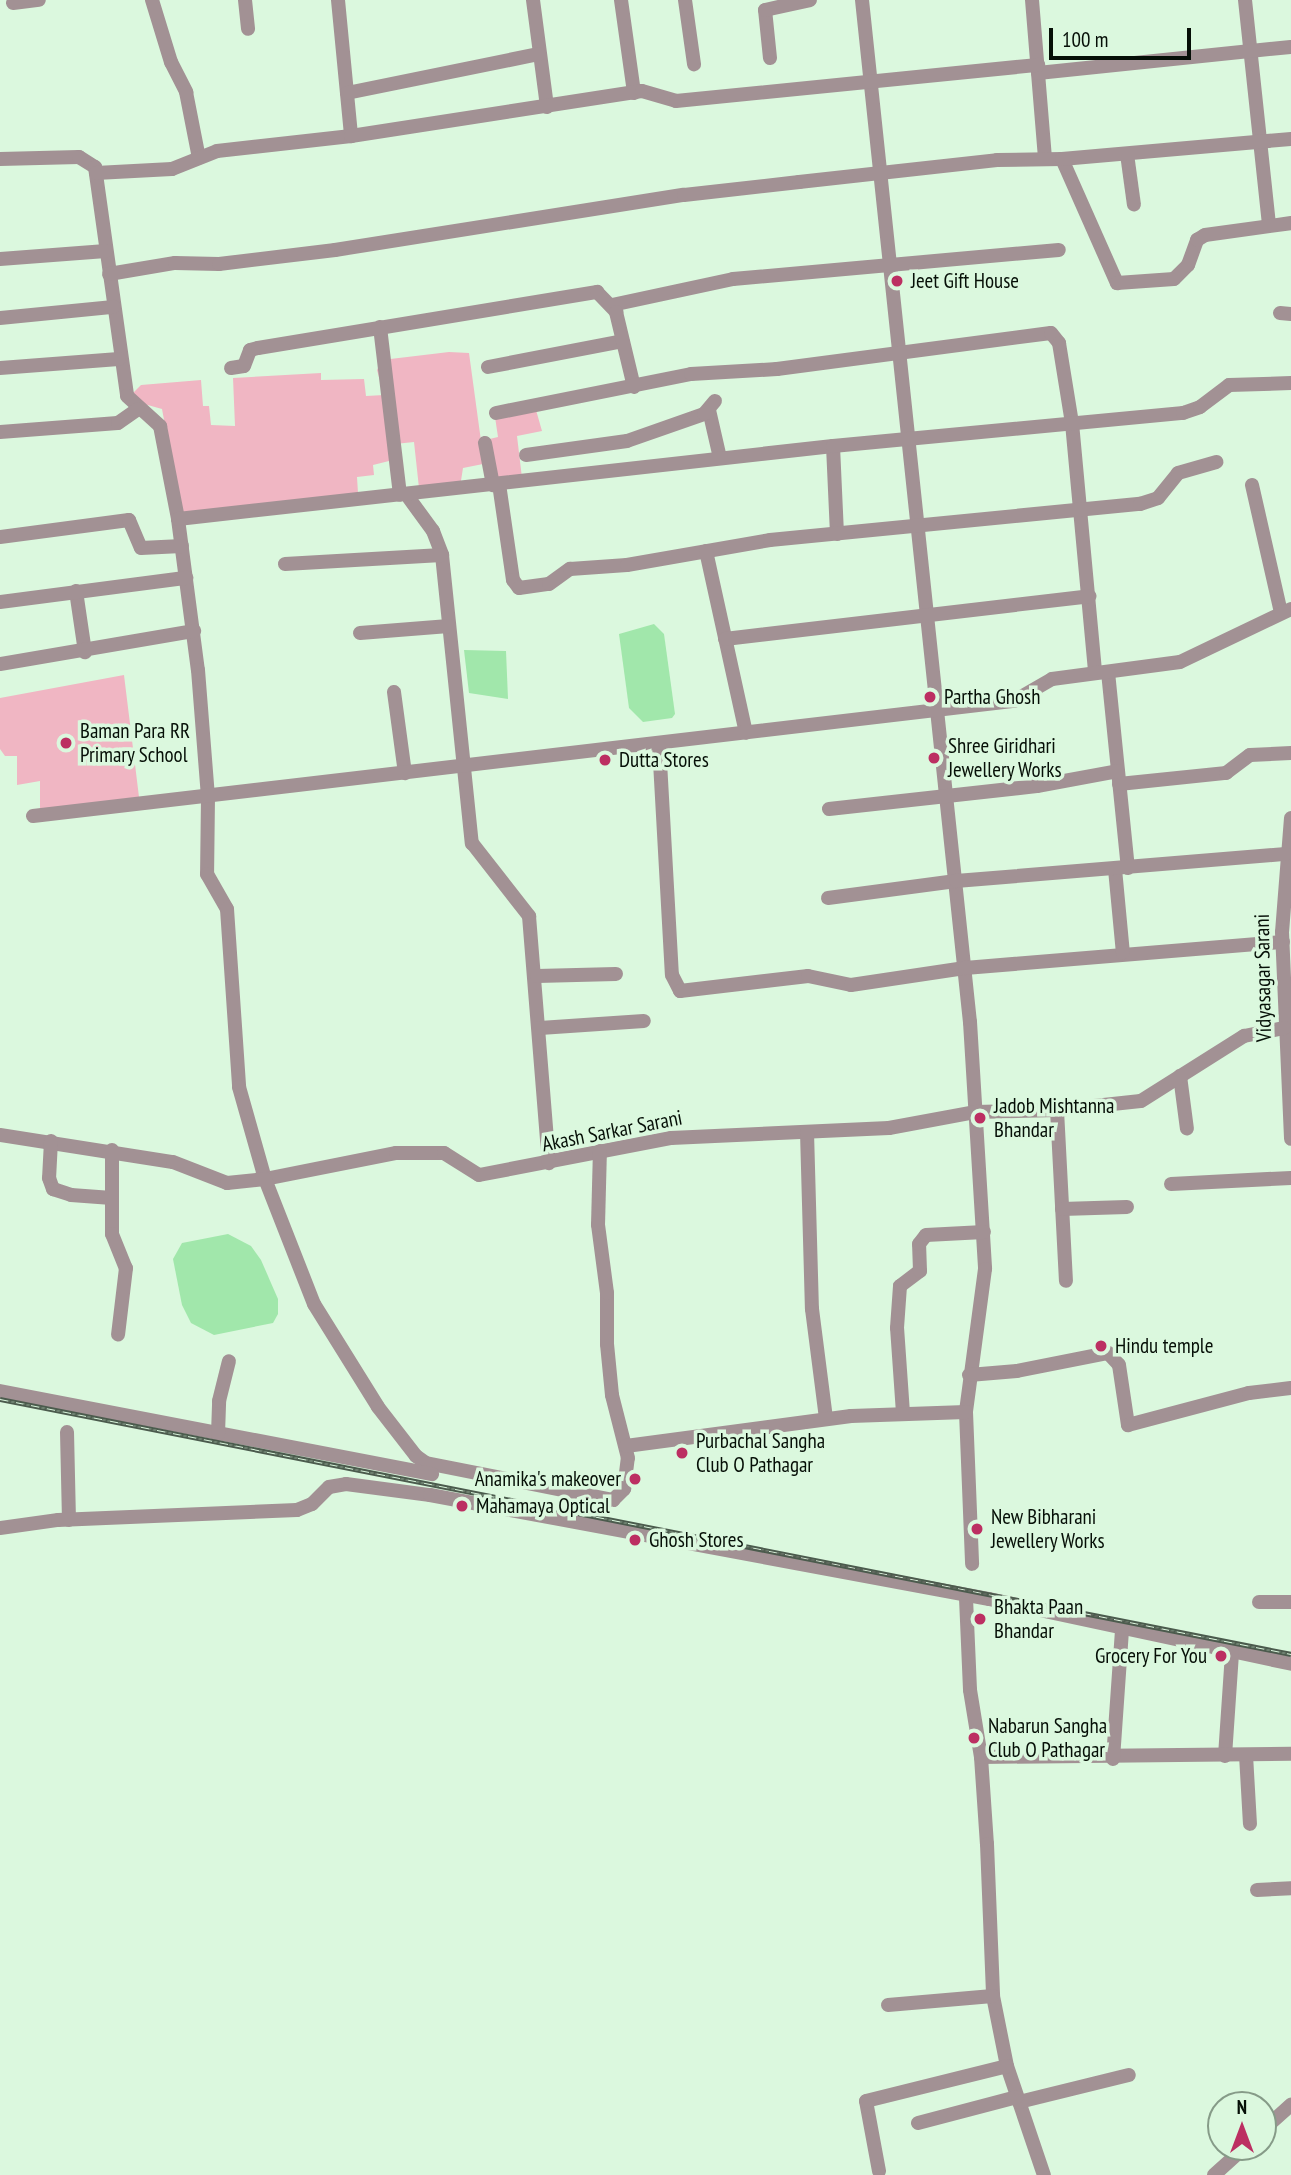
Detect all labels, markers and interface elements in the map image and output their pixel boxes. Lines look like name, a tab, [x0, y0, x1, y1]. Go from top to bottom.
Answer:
scale bar	[1053, 14, 1195, 58]
text: 100 m	[1062, 26, 1108, 53]
place label: Jeet Gift House	[911, 268, 1019, 294]
marker: Jeet Gift House	[889, 273, 905, 289]
place label: Partha Ghosh	[944, 684, 1040, 710]
marker: Partha Ghosh	[922, 689, 938, 705]
place label: Baman Para RR Primary School	[80, 718, 190, 768]
place label: Shree Giridhari Jewellery Works	[948, 733, 1062, 783]
marker: Baman Para RR Primary School	[58, 735, 74, 751]
place label: Dutta Stores	[619, 747, 709, 773]
marker: Shree Giridhari Jewellery Works	[926, 750, 942, 766]
marker: Dutta Stores	[597, 752, 613, 768]
street label: Vidyasagar Sarani	[1249, 914, 1277, 1042]
place label: Jadob Mishtanna Bhandar	[994, 1093, 1114, 1143]
street label: Akash Sarkar Sarani	[540, 1105, 684, 1157]
marker: Jadob Mishtanna Bhandar	[972, 1110, 988, 1126]
place label: Hindu temple	[1115, 1333, 1213, 1359]
marker: Hindu temple	[1093, 1338, 1109, 1354]
place label: Purbachal Sangha Club O Pathagar	[696, 1428, 825, 1478]
marker: Purbachal Sangha Club O Pathagar	[674, 1445, 690, 1461]
place label: Anamika's makeover	[475, 1466, 621, 1492]
marker: Anamika's makeover	[627, 1471, 643, 1487]
place label: Mahamaya Optical	[476, 1493, 610, 1519]
marker: Mahamaya Optical	[454, 1498, 470, 1514]
place label: New Bibharani Jewellery Works	[991, 1504, 1105, 1554]
marker: New Bibharani Jewellery Works	[969, 1521, 985, 1537]
place label: Ghosh Stores	[649, 1527, 744, 1553]
marker: Ghosh Stores	[627, 1532, 643, 1548]
place label: Bhakta Paan Bhandar	[994, 1594, 1083, 1644]
marker: Bhakta Paan Bhandar	[972, 1611, 988, 1627]
place label: Grocery For You	[1094, 1643, 1207, 1669]
marker: Grocery For You	[1213, 1648, 1229, 1664]
place label: Nabarun Sangha Club O Pathagar	[988, 1713, 1107, 1763]
marker: Nabarun Sangha Club O Pathagar	[966, 1730, 982, 1746]
north arrow	[1207, 2091, 1277, 2161]
text: N	[1237, 2095, 1247, 2119]

